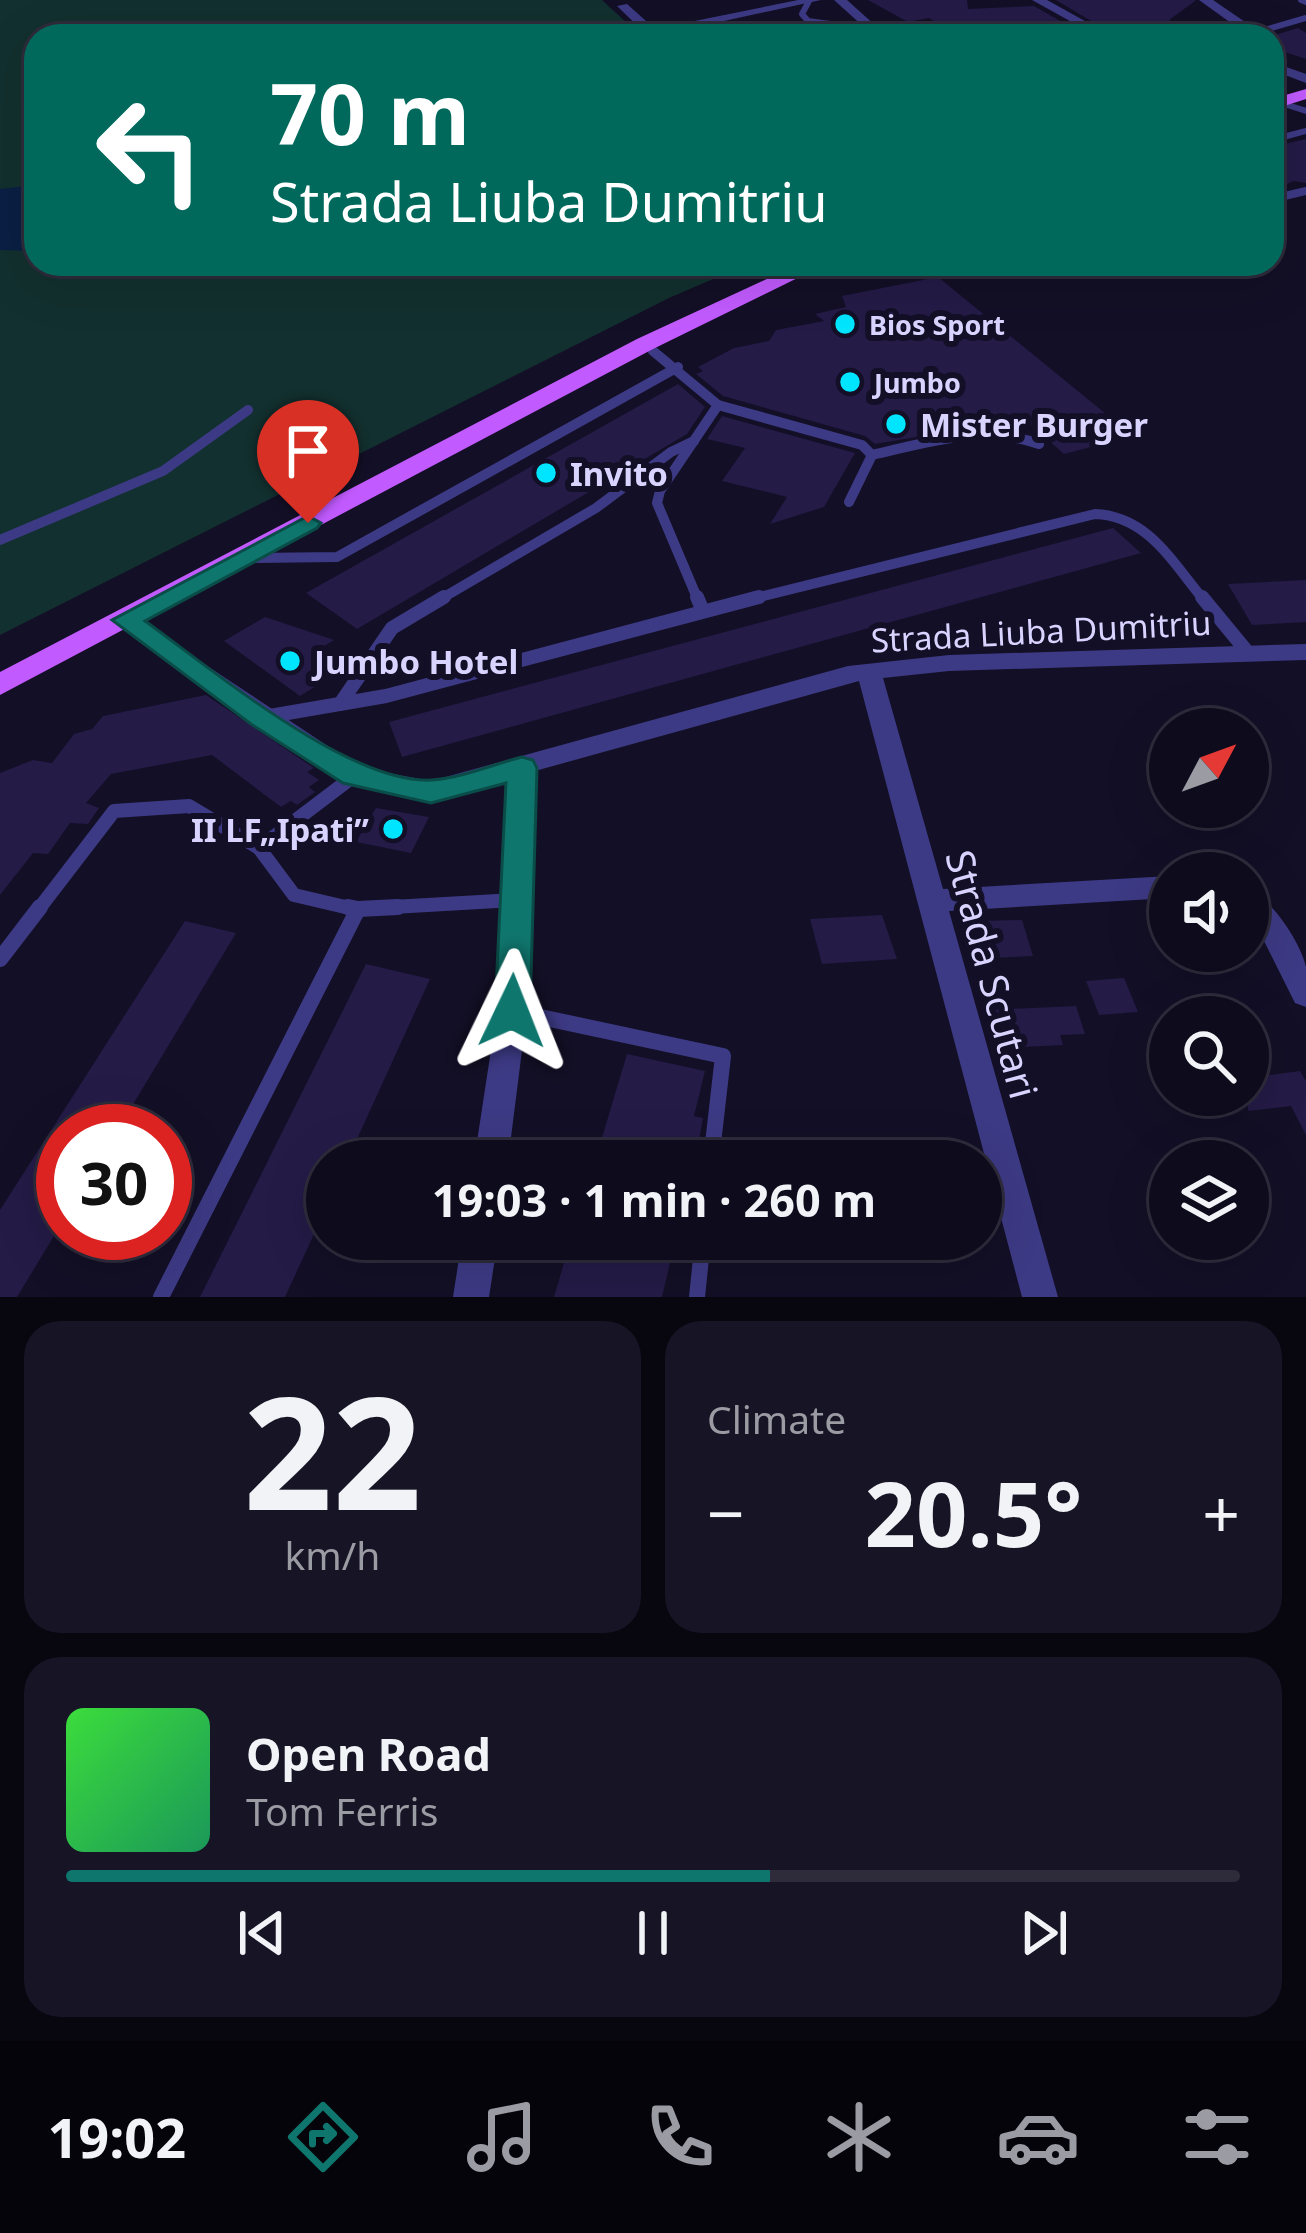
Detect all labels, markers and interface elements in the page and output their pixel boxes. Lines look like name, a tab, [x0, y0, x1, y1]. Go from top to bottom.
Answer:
text: 70 m	[270, 55, 470, 170]
icon: left	[72, 72, 228, 228]
text: Strada Liuba Dumitriu	[270, 164, 828, 238]
place label: Bios Sport	[869, 306, 1005, 343]
marker: Bios Sport	[832, 311, 858, 337]
place label: Jumbo	[872, 364, 961, 401]
marker: Jumbo	[837, 369, 863, 395]
pin	[257, 400, 359, 523]
place label: Mister Burger	[920, 402, 1148, 447]
marker: Mister Burger	[883, 411, 909, 437]
icon: arrive	[275, 418, 341, 484]
place label: Invito	[570, 451, 668, 496]
marker: Invito	[533, 460, 559, 486]
street label: Strada Liuba Dumitriu	[870, 600, 1212, 662]
place label: Jumbo Hotel	[311, 639, 518, 684]
marker: Jumbo Hotel	[277, 648, 303, 674]
north arrow	[1149, 708, 1269, 828]
map controls	[1149, 708, 1269, 1260]
place label: II LF„Ipati”	[191, 807, 369, 852]
marker: II LF„Ipati”	[380, 816, 406, 842]
street label: Strada Scutari	[934, 844, 1052, 1104]
button: sound	[1149, 852, 1269, 972]
position arrow	[449, 948, 575, 1074]
button: search	[1149, 996, 1269, 1116]
speed limit sign: 30	[36, 1104, 192, 1260]
button: layers	[1149, 1140, 1269, 1260]
text: 19:03 · 1 min · 260 m	[432, 1169, 876, 1230]
text: 22	[243, 1343, 422, 1556]
text: Climate	[707, 1392, 846, 1445]
text: 20.5°	[865, 1451, 1082, 1573]
text: −	[707, 1467, 745, 1557]
text: +	[1202, 1467, 1240, 1557]
text: km/h	[285, 1528, 380, 1581]
text: Open Road	[246, 1723, 491, 1784]
text: Tom Ferris	[246, 1784, 438, 1837]
icon: previous	[229, 1900, 295, 1966]
icon: pause	[620, 1900, 686, 1966]
icon: next	[1011, 1900, 1077, 1966]
icon: directions	[281, 2095, 365, 2179]
icon: music	[460, 2095, 544, 2179]
icon: phone	[638, 2095, 722, 2179]
icon: climate	[817, 2095, 901, 2179]
icon: car	[996, 2095, 1080, 2179]
icon: filters	[1175, 2095, 1259, 2179]
text: 19:02	[47, 2100, 186, 2174]

